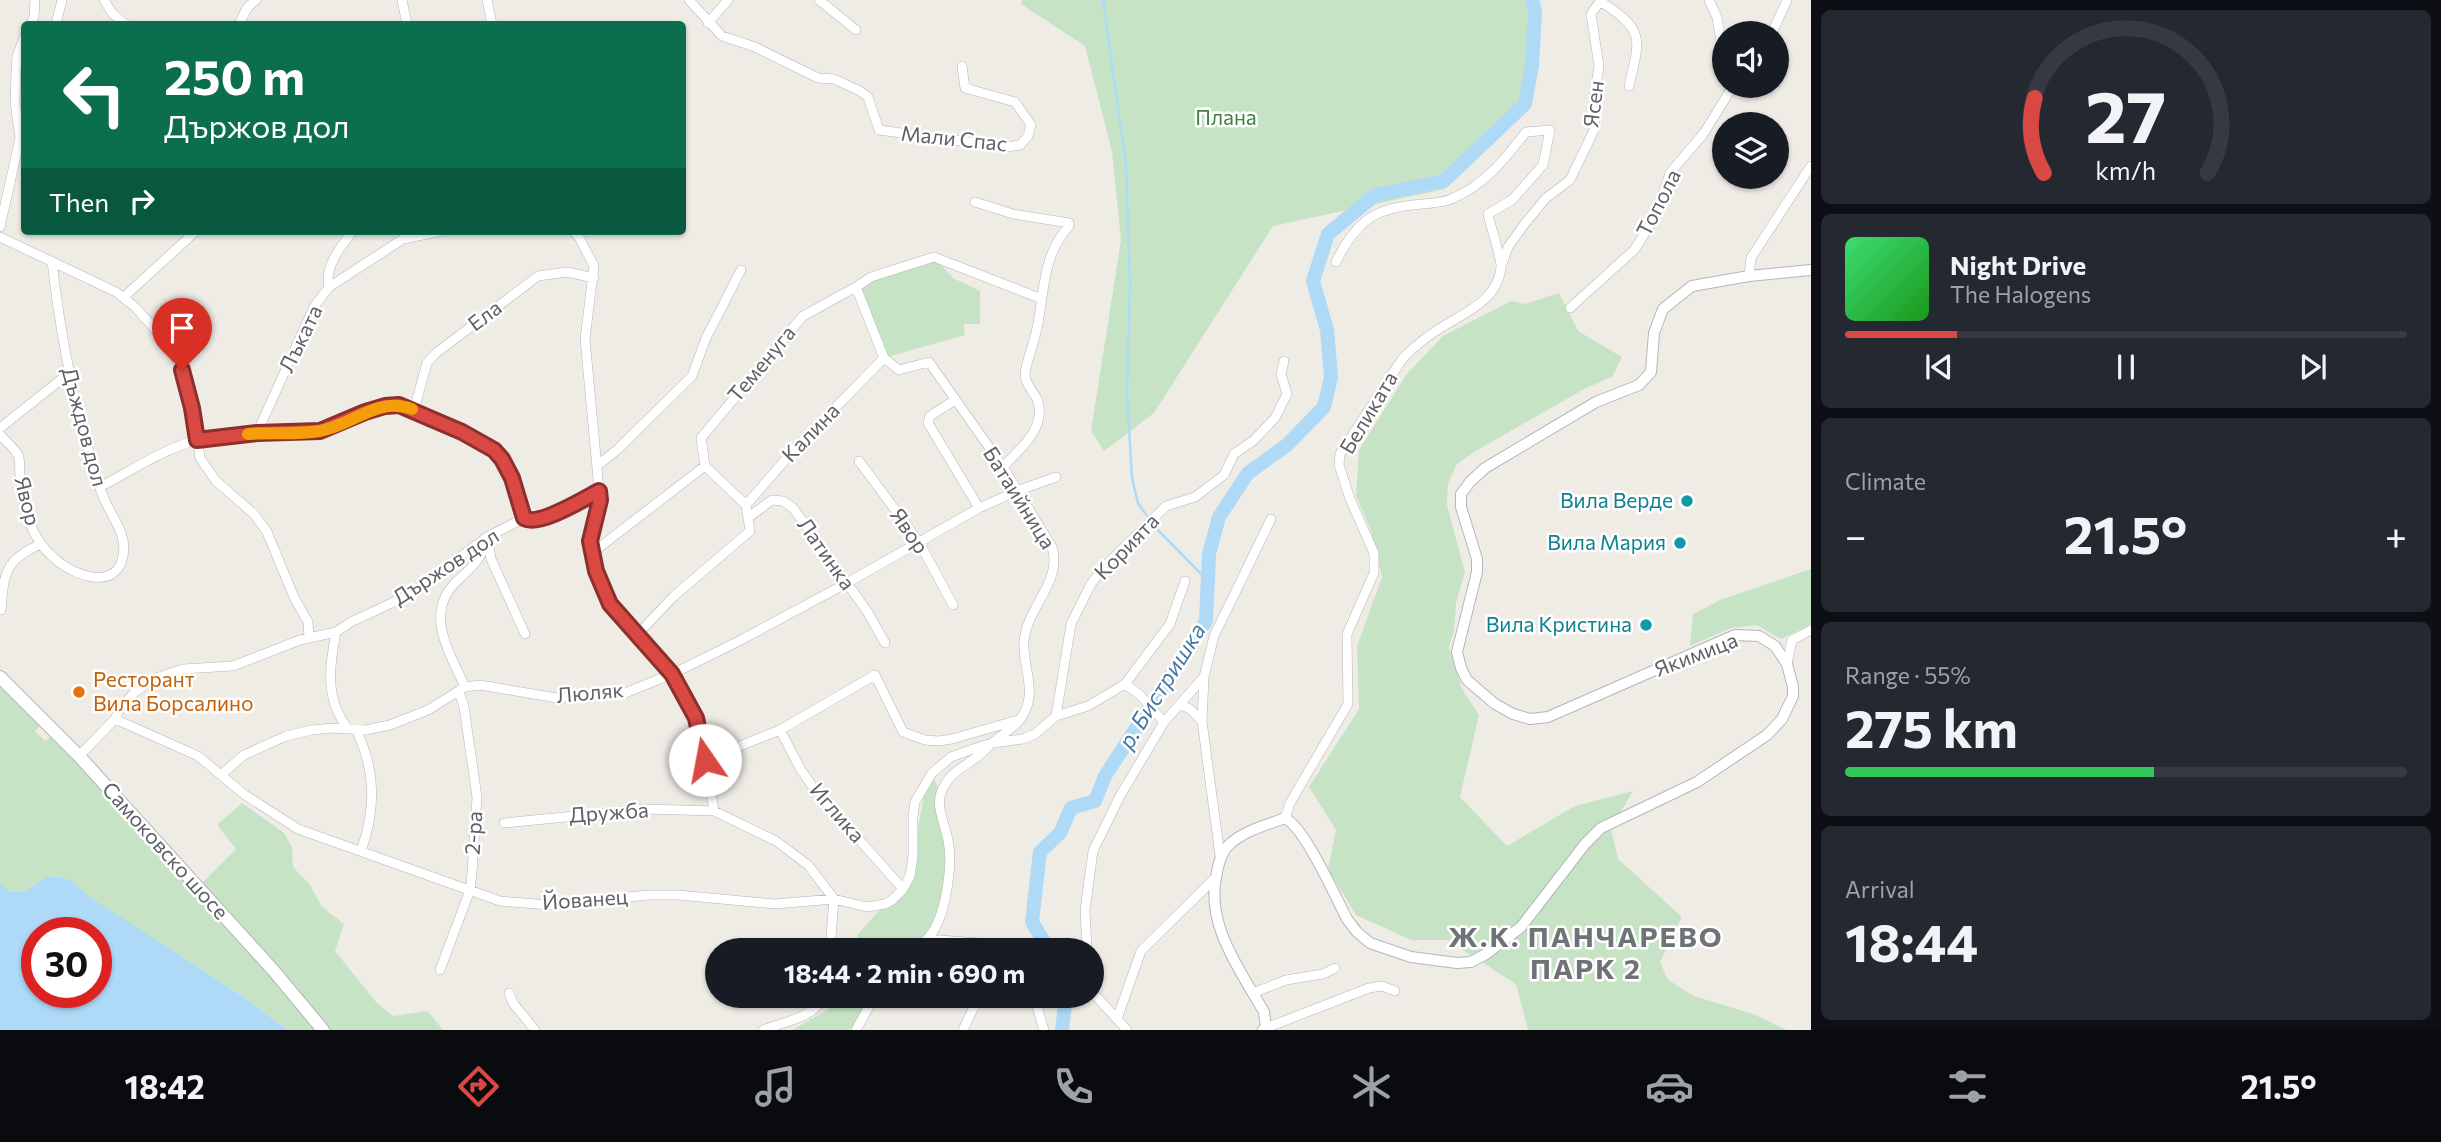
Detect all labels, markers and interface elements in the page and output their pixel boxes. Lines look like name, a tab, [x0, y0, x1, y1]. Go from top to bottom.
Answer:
map controls	[1712, 21, 1789, 189]
button: sound	[1712, 21, 1789, 98]
text: 250 m	[164, 45, 305, 105]
icon: left	[49, 49, 140, 140]
text: 27	[2086, 69, 2166, 158]
street label: Ясен	[1577, 79, 1608, 129]
park label: Плана	[1195, 104, 1257, 129]
text: Държов дол	[164, 105, 350, 145]
button: layers	[1712, 112, 1789, 189]
street label: Мали Спас	[900, 120, 1008, 156]
text: km/h	[2096, 155, 2156, 185]
street label: Топола	[1630, 165, 1685, 240]
icon: right	[123, 182, 161, 220]
text: Then	[49, 186, 109, 217]
text: Night Drive	[1950, 249, 2086, 280]
text: The Halogens	[1950, 280, 2091, 308]
street label: Ела	[462, 294, 506, 335]
pin	[152, 298, 212, 370]
street label: Лъката	[273, 301, 327, 376]
icon: arrive	[163, 309, 201, 347]
street label: Теменуга	[722, 320, 800, 406]
icon: previous	[1920, 348, 1958, 386]
icon: pause	[2107, 348, 2145, 386]
icon: next	[2294, 348, 2332, 386]
street label: Дъждов дол	[58, 364, 113, 489]
street label: Беликата	[1333, 367, 1402, 458]
street label: Калина	[776, 397, 844, 467]
street label: Батаийница	[979, 441, 1062, 553]
text: Climate	[1845, 467, 1926, 495]
street label: Явор	[10, 473, 47, 528]
place label: Вила Верде	[1560, 487, 1673, 512]
marker: Вила Верде	[1679, 493, 1695, 509]
text: 21.5°	[2064, 501, 2187, 565]
street label: Явор	[886, 502, 935, 558]
street label: Корията	[1088, 508, 1163, 584]
text: −	[1845, 511, 1867, 558]
text: +	[2385, 511, 2407, 558]
street label: Латинка	[793, 512, 861, 594]
street label: Държов дол	[387, 522, 503, 609]
place label: Вила Мария	[1547, 529, 1666, 554]
marker: Вила Мария	[1672, 535, 1688, 551]
place label: Вила Кристина	[1486, 611, 1632, 636]
water label: р. Бистришка	[1111, 617, 1211, 754]
marker: Вила Кристина	[1638, 617, 1654, 633]
street label: Якимица	[1650, 626, 1741, 681]
text: Range · 55%	[1845, 661, 1971, 689]
place label: Ресторант Вила Борсалино	[93, 666, 254, 715]
street label: Люляк	[555, 676, 624, 707]
marker: Ресторант Вила Борсалино	[71, 684, 87, 700]
text: 275 km	[1845, 695, 2018, 759]
position arrow	[668, 723, 742, 797]
street label: Самоковско шосе	[98, 776, 234, 924]
street label: Иглика	[805, 777, 871, 847]
street label: Дружба	[568, 796, 649, 827]
street label: 2-ра	[459, 810, 486, 856]
text: Arrival	[1845, 875, 1915, 903]
street label: Йованец	[541, 883, 628, 914]
text: 18:44	[1845, 909, 1978, 973]
speed limit sign: 30	[21, 917, 112, 1008]
district label: Ж.К. ПАНЧАРЕВО ПАРК 2	[1448, 919, 1724, 985]
text: 18:44 · 2 min · 690 m	[784, 957, 1025, 988]
icon: directions	[454, 1062, 503, 1111]
icon: music	[751, 1062, 800, 1111]
icon: phone	[1049, 1062, 1098, 1111]
icon: climate	[1347, 1062, 1396, 1111]
icon: car	[1645, 1062, 1694, 1111]
icon: filters	[1943, 1062, 1992, 1111]
text: 18:42	[124, 1066, 205, 1106]
text: 21.5°	[2241, 1066, 2317, 1106]

